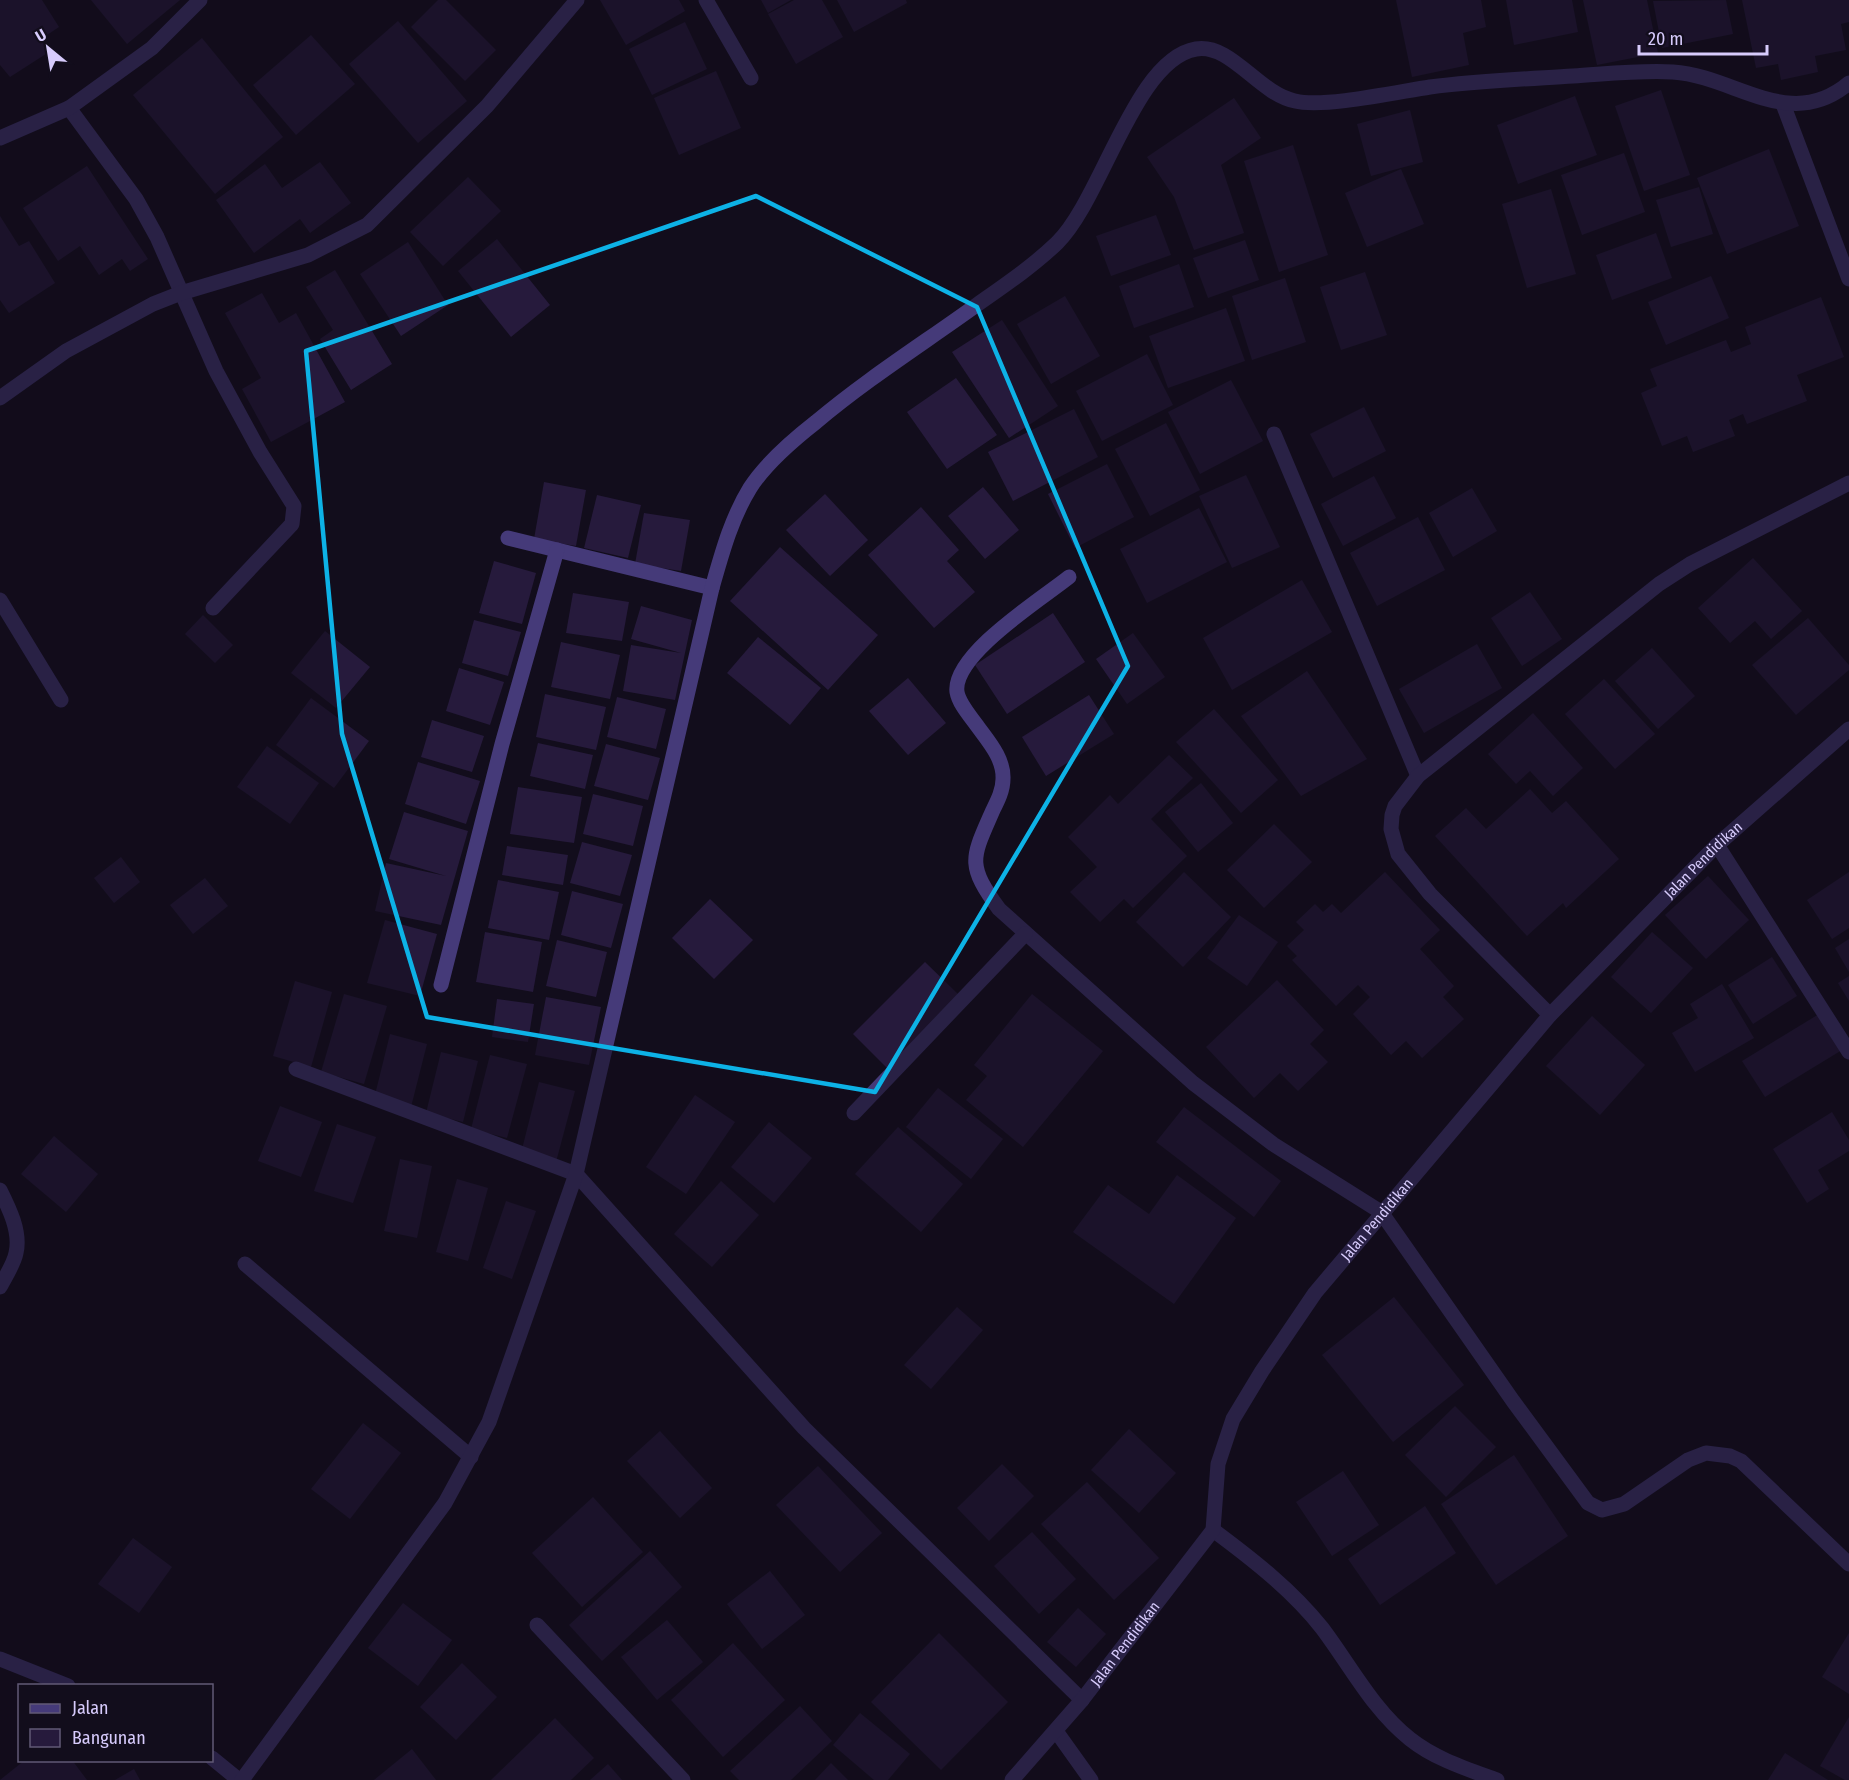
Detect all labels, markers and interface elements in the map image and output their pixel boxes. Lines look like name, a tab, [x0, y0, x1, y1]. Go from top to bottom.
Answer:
north arrow	[18, 18, 78, 78]
scale bar	[1639, 18, 1766, 56]
text: U	[32, 25, 50, 46]
text: 20 m	[1648, 28, 1683, 50]
street label: Jalan Pendidikan	[1661, 818, 1746, 902]
street label: Jalan Pendidikan	[1337, 1175, 1417, 1265]
street label: Jalan Pendidikan	[1087, 1598, 1164, 1690]
legend	[18, 1684, 213, 1762]
text: Jalan	[72, 1697, 109, 1719]
text: Bangunan	[72, 1727, 146, 1749]

